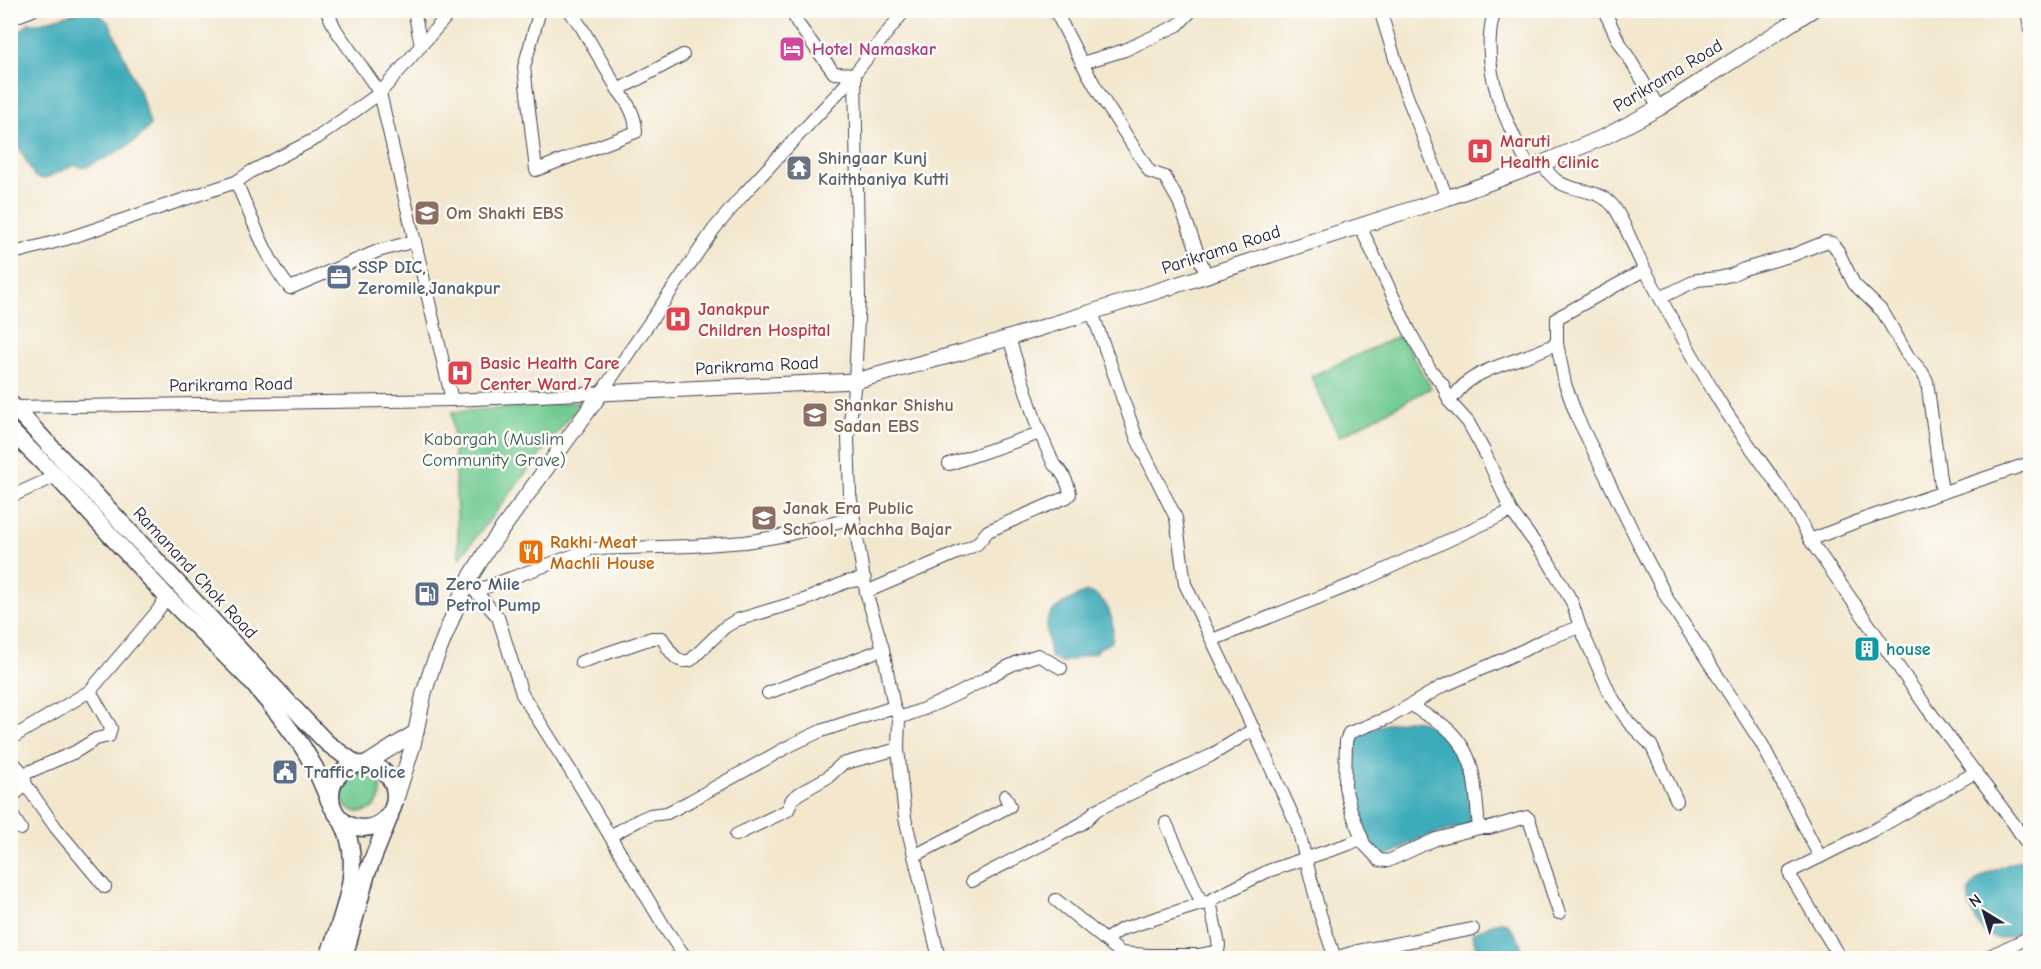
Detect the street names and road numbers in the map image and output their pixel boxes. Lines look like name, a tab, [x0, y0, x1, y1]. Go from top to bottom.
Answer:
street label: Parikrama Road	[1610, 35, 1726, 117]
street label: Parikrama Road	[1159, 221, 1283, 279]
street label: Parikrama Road	[695, 352, 819, 380]
street label: Parikrama Road	[169, 373, 293, 397]
street label: Ramanand Chok Road	[128, 503, 262, 643]

